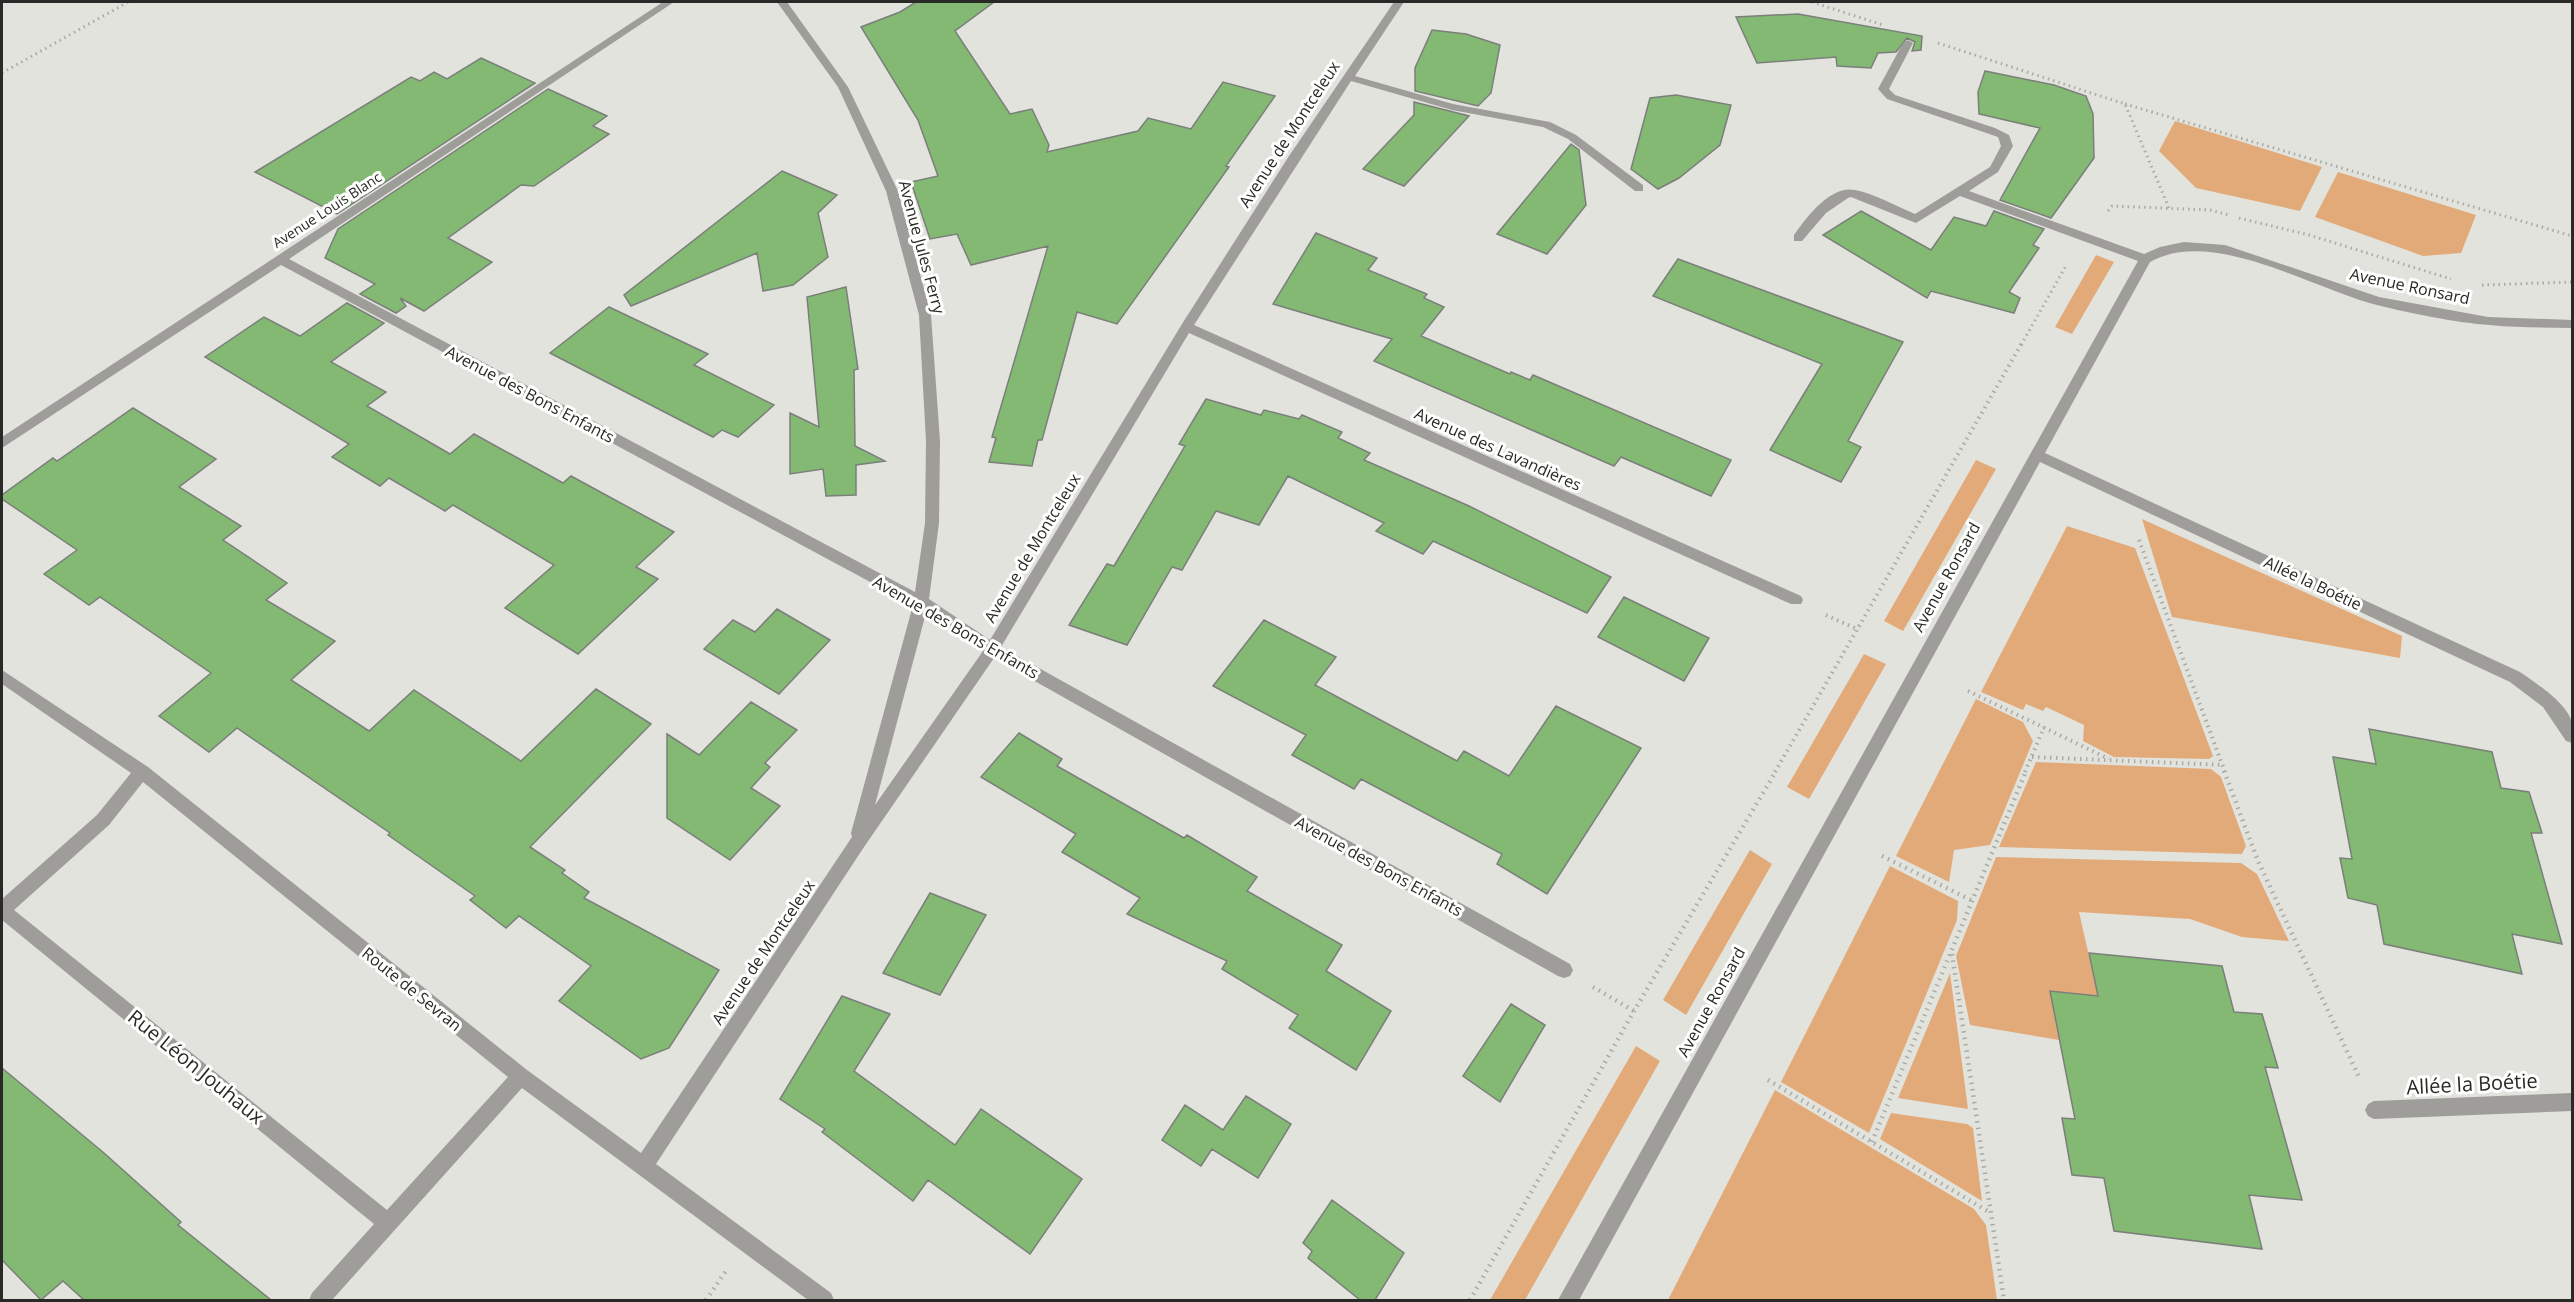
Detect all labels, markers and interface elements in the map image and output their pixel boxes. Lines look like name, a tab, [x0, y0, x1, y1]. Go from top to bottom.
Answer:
street label: Avenue de Montceleux	[1233, 56, 1345, 211]
street label: Avenue Louis Blanc	[269, 167, 385, 252]
street label: Avenue Jules Ferry	[894, 178, 951, 317]
street label: Avenue Ronsard	[2348, 263, 2472, 309]
street label: Avenue des Bons Enfants	[442, 340, 618, 448]
street label: Avenue des Lavandières	[1411, 402, 1585, 496]
street label: Avenue de Montceleux	[979, 469, 1086, 627]
street label: Avenue Ronsard	[1907, 518, 1985, 636]
street label: Allée la Boétie	[2261, 551, 2365, 615]
street label: Avenue des Bons Enfants	[869, 570, 1043, 684]
street label: Avenue des Bons Enfants	[1291, 811, 1467, 921]
street label: Avenue de Montceleux	[706, 875, 820, 1029]
street label: Route de Sevran	[358, 942, 466, 1036]
street label: Avenue Ronsard	[1672, 943, 1750, 1061]
street label: Rue Léon Jouhaux	[123, 1003, 270, 1130]
street label: Allée la Boétie	[2406, 1067, 2538, 1100]

